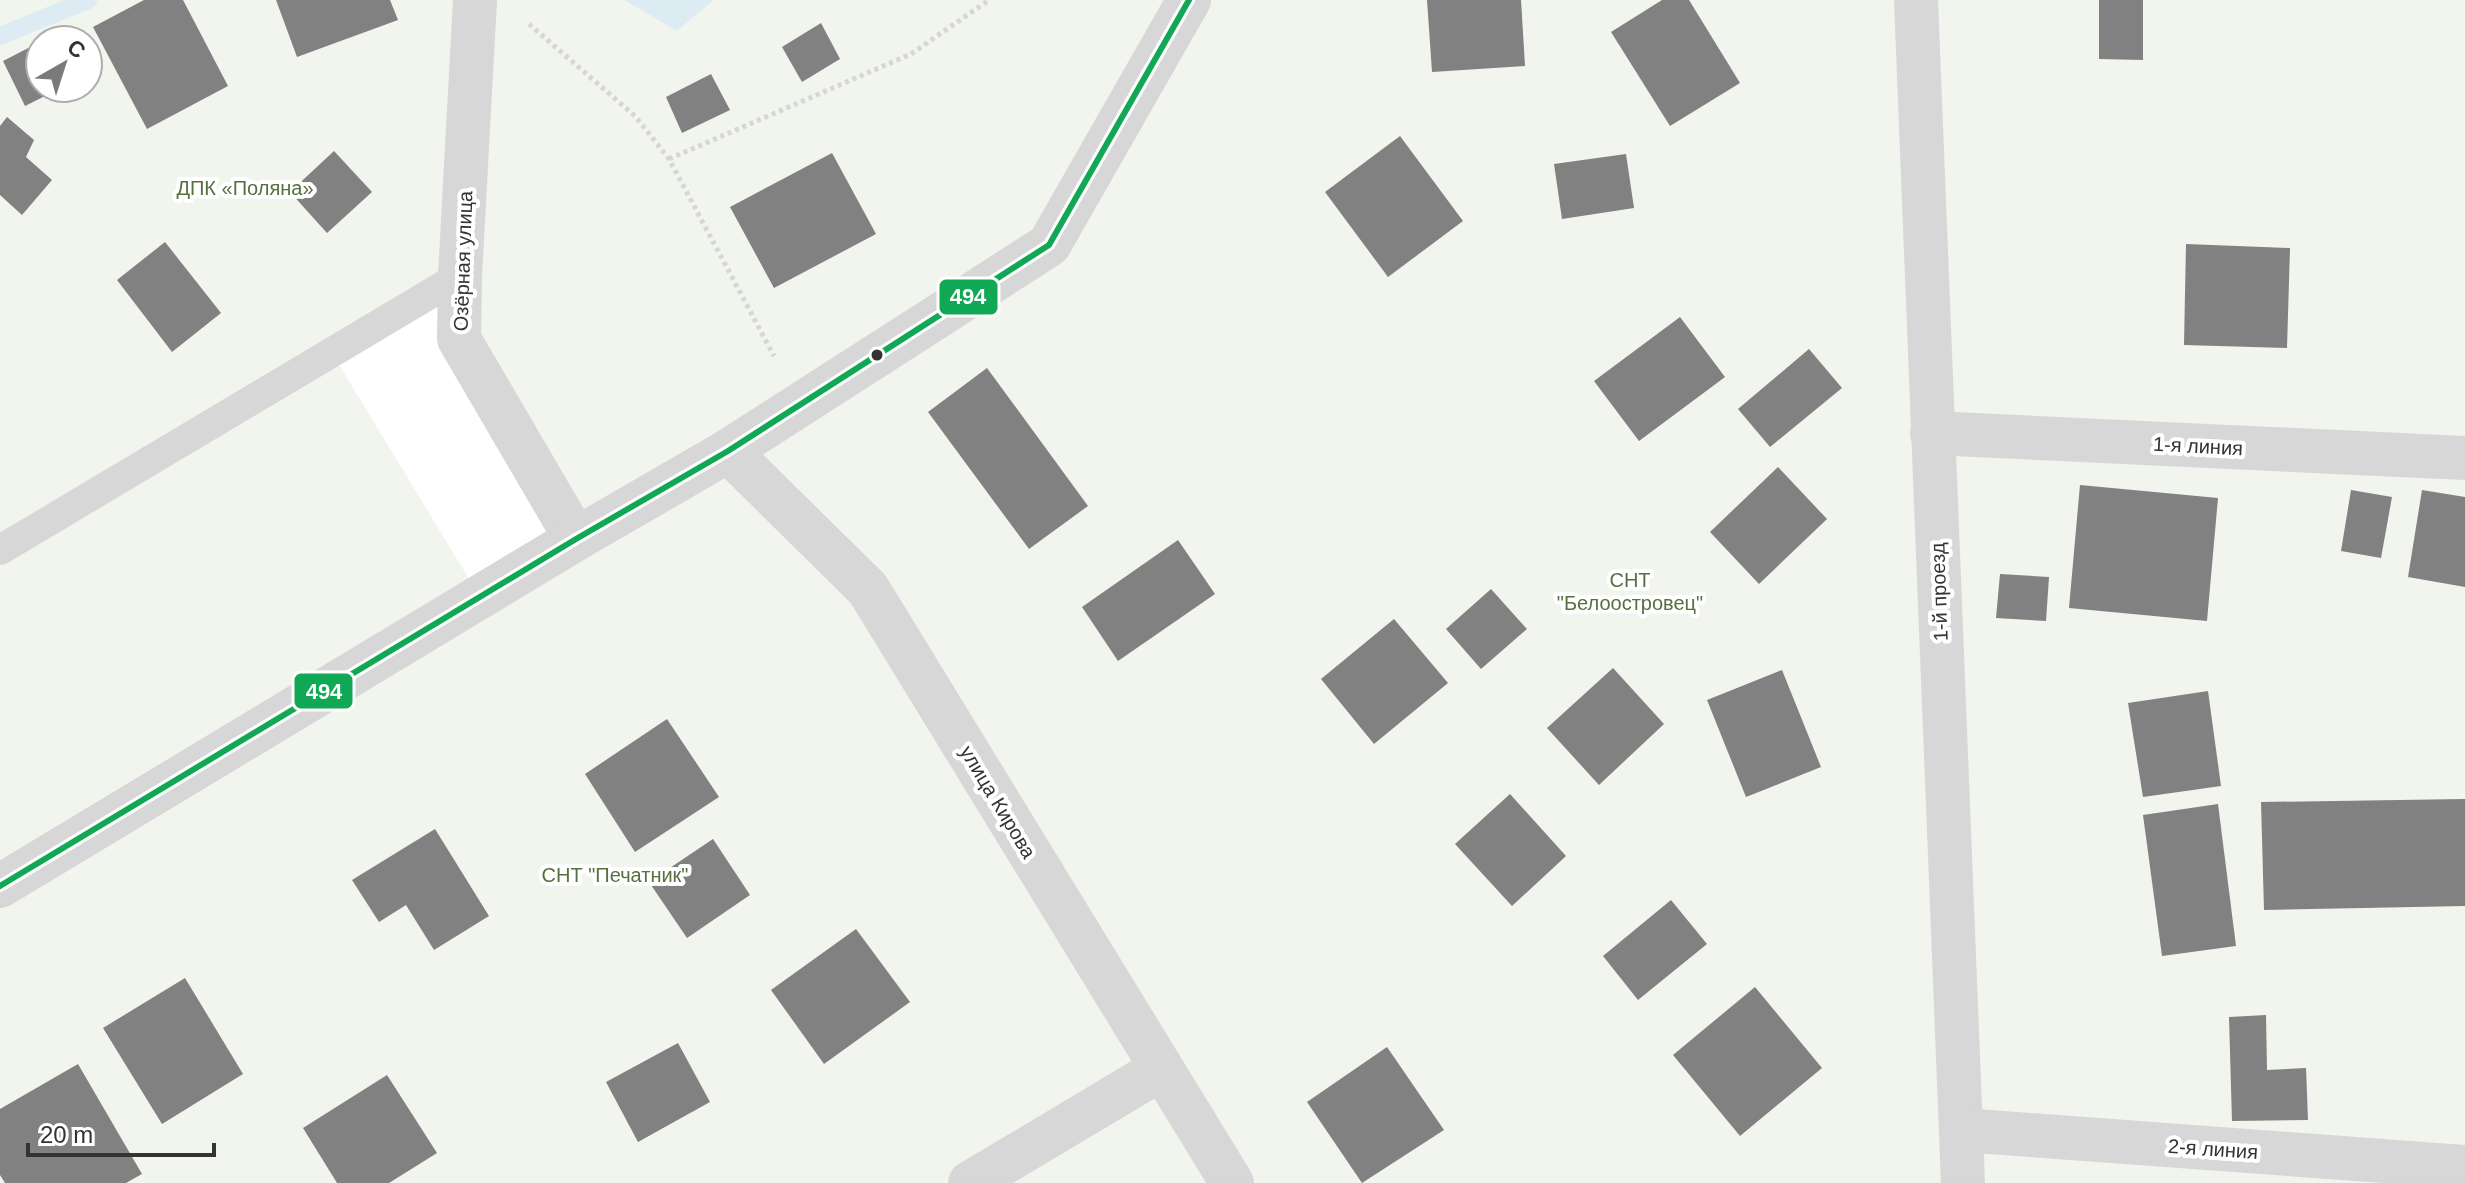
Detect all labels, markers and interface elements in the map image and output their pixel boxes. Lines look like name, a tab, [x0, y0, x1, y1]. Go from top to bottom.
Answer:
north arrow	[24, 24, 104, 104]
text: С	[62, 34, 90, 64]
park label: ДПК «Поляна»	[176, 177, 314, 199]
street label: Озёрная улица	[450, 190, 476, 332]
line badge: 494	[938, 278, 999, 316]
text: 494	[950, 284, 987, 309]
unlabelled marker	[869, 347, 885, 363]
street label: 1-я линия	[2152, 433, 2244, 459]
street label: 1-й проезд	[1926, 542, 1952, 642]
park label: СНТ "Белоостровец"	[1557, 569, 1703, 614]
line badge: 494	[293, 672, 354, 710]
text: 494	[306, 679, 343, 704]
street label: улица Кирова	[956, 742, 1041, 863]
park label: СНТ "Печатник"	[542, 864, 688, 886]
scale bar	[28, 1107, 214, 1157]
text: 20 m	[40, 1121, 93, 1148]
street label: 2-я линия	[2167, 1135, 2259, 1163]

